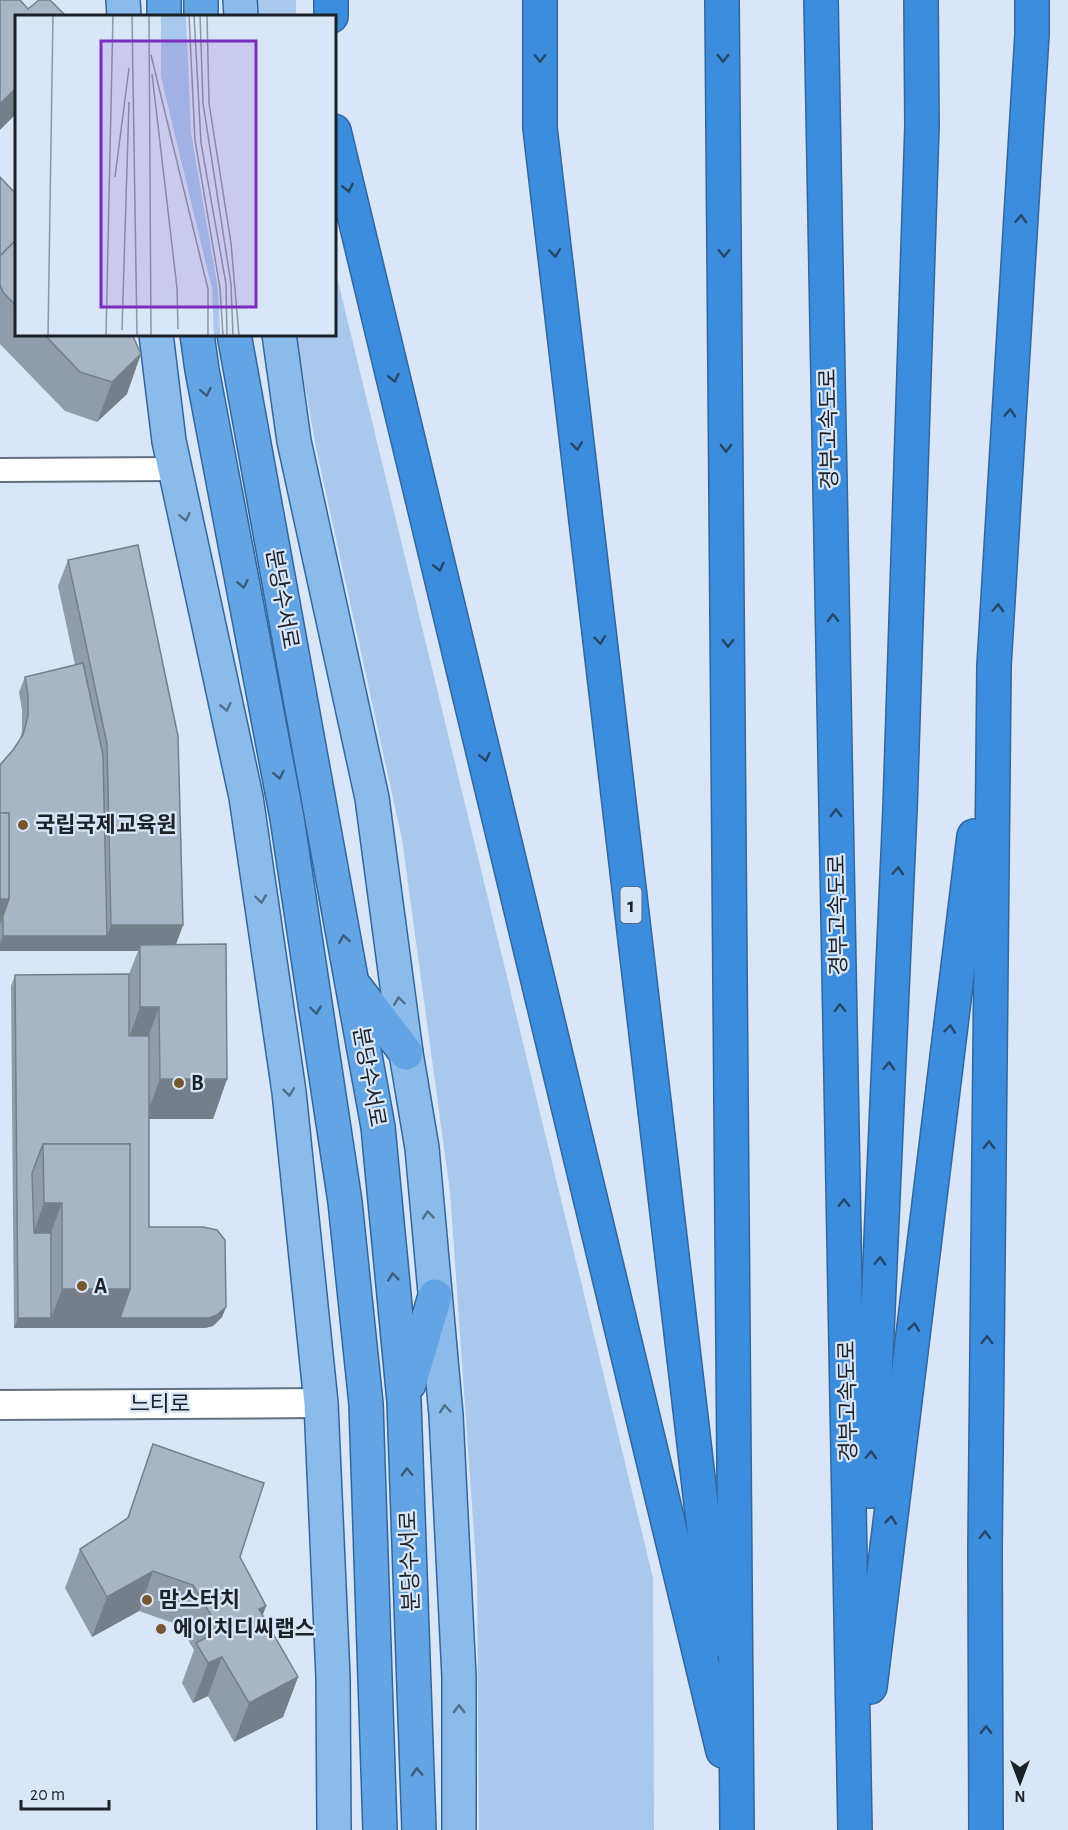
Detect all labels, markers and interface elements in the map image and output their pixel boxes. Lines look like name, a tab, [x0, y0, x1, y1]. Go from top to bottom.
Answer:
inset map	[15, 15, 336, 336]
one-way arrow	[534, 54, 546, 63]
one-way arrow	[717, 54, 729, 63]
one-way arrow	[341, 183, 354, 193]
one-way arrow	[1015, 214, 1028, 223]
one-way arrow	[548, 248, 561, 257]
one-way arrow	[718, 249, 730, 258]
street label: 경부고속도로	[816, 368, 841, 490]
one-way arrow	[386, 373, 399, 383]
one-way arrow	[199, 387, 212, 397]
one-way arrow	[1003, 409, 1016, 418]
one-way arrow	[571, 442, 583, 451]
one-way arrow	[720, 444, 732, 453]
one-way arrow	[178, 511, 191, 521]
street label: 분당수서로	[262, 547, 303, 651]
one-way arrow	[432, 562, 445, 572]
one-way arrow	[236, 579, 249, 589]
one-way arrow	[991, 603, 1004, 612]
one-way arrow	[827, 614, 839, 623]
one-way arrow	[593, 635, 606, 645]
one-way arrow	[722, 639, 734, 648]
one-way arrow	[219, 702, 232, 712]
one-way arrow	[477, 752, 490, 762]
one-way arrow	[272, 770, 285, 780]
one-way arrow	[830, 809, 843, 818]
place label: 국립국제교육원	[35, 813, 177, 836]
marker: 국립국제교육원	[16, 818, 30, 832]
street label: 경부고속도로	[825, 854, 850, 976]
one-way arrow	[891, 867, 904, 876]
road number: 1	[620, 887, 642, 923]
one-way arrow	[254, 894, 266, 904]
one-way arrow	[338, 934, 351, 944]
one-way arrow	[393, 996, 405, 1005]
one-way arrow	[834, 1004, 846, 1013]
one-way arrow	[309, 1005, 321, 1014]
one-way arrow	[944, 1024, 956, 1033]
street label: 분당수서로	[349, 1025, 390, 1129]
one-way arrow	[882, 1061, 895, 1070]
place label: B	[191, 1072, 204, 1094]
marker: B	[172, 1076, 186, 1090]
one-way arrow	[282, 1087, 294, 1097]
one-way arrow	[982, 1140, 995, 1149]
one-way arrow	[838, 1199, 850, 1208]
one-way arrow	[422, 1210, 435, 1219]
one-way arrow	[874, 1256, 887, 1265]
one-way arrow	[387, 1273, 400, 1282]
place label: A	[94, 1275, 107, 1297]
marker: A	[75, 1279, 89, 1293]
one-way arrow	[907, 1322, 920, 1331]
one-way arrow	[981, 1335, 993, 1344]
street label: 경부고속도로	[835, 1340, 860, 1462]
street label: 느티로	[130, 1393, 190, 1415]
one-way arrow	[439, 1404, 452, 1413]
one-way arrow	[865, 1451, 878, 1460]
one-way arrow	[401, 1467, 413, 1476]
street label: 분당수서로	[396, 1510, 423, 1612]
one-way arrow	[884, 1516, 896, 1525]
one-way arrow	[979, 1530, 991, 1539]
place label: 맘스터치	[159, 1588, 240, 1611]
marker: 맘스터치	[140, 1593, 154, 1607]
place label: 에이치디씨랩스	[173, 1617, 315, 1640]
marker: 에이치디씨랩스	[154, 1622, 168, 1636]
one-way arrow	[453, 1704, 465, 1713]
one-way arrow	[980, 1725, 992, 1734]
north arrow	[990, 1752, 1050, 1812]
one-way arrow	[411, 1767, 424, 1776]
scale bar	[21, 1773, 110, 1811]
text: 20 m	[30, 1786, 65, 1804]
text: N	[1014, 1788, 1026, 1804]

